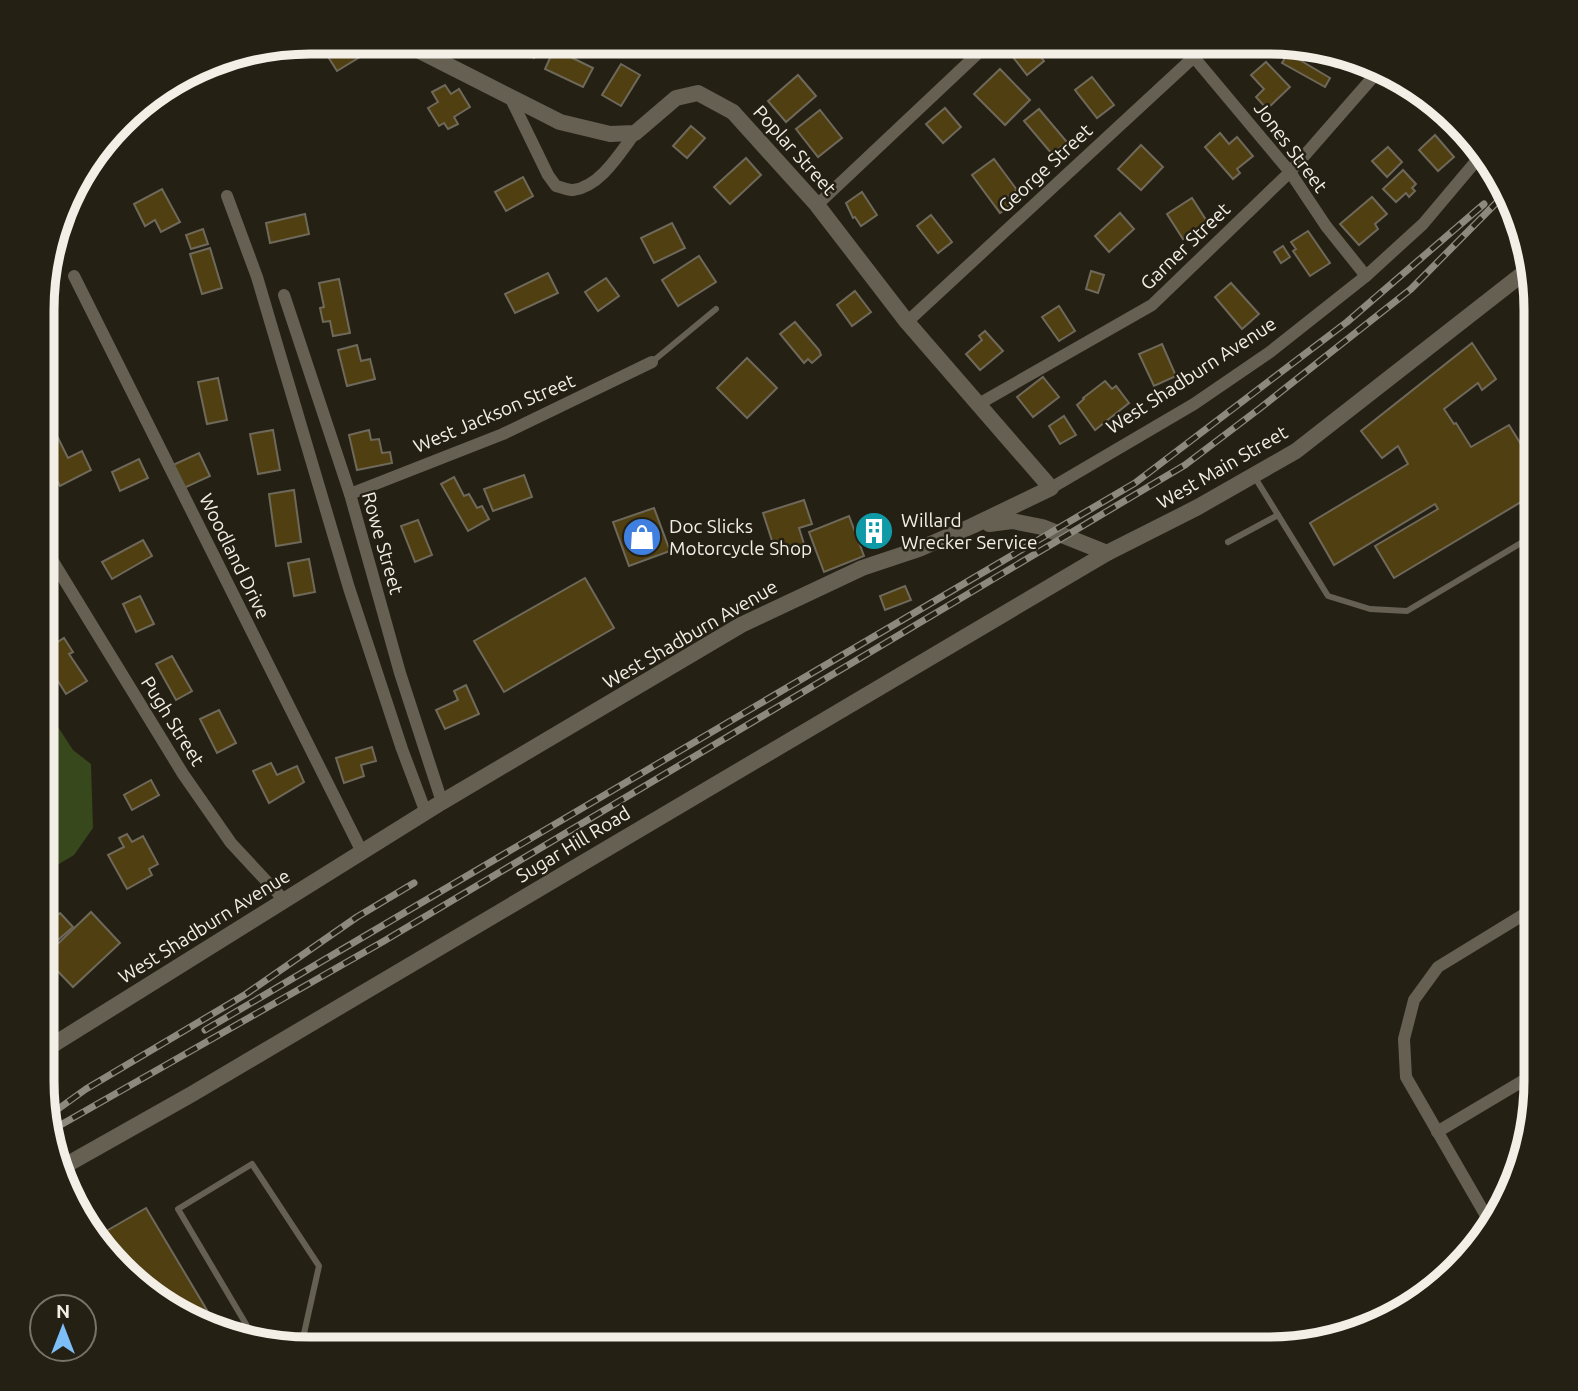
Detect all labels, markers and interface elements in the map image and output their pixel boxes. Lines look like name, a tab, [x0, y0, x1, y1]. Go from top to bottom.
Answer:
street label: Jones Street	[1250, 97, 1332, 197]
street label: Poplar Street	[749, 101, 841, 200]
street label: George Street	[994, 119, 1097, 217]
street label: Garner Street	[1136, 198, 1235, 294]
street label: West Shadburn Avenue	[1102, 312, 1280, 438]
street label: West Jackson Street	[410, 369, 578, 457]
street label: West Main Street	[1153, 420, 1292, 513]
street label: Rowe Street	[358, 489, 408, 597]
street label: Woodland Drive	[195, 490, 275, 622]
place label: Willard Wrecker Service	[901, 509, 1037, 553]
building icon: Willard Wrecker Service	[853, 510, 895, 552]
place label: Doc Slicks Motorcycle Shop	[669, 515, 812, 559]
shop icon: Doc Slicks Motorcycle Shop	[621, 516, 663, 558]
street label: West Shadburn Avenue	[599, 575, 781, 693]
street label: Pugh Street	[137, 672, 209, 770]
street label: Sugar Hill Road	[512, 801, 634, 887]
street label: West Shadburn Avenue	[114, 864, 294, 988]
north arrow	[28, 1293, 98, 1363]
text: N	[56, 1300, 70, 1322]

